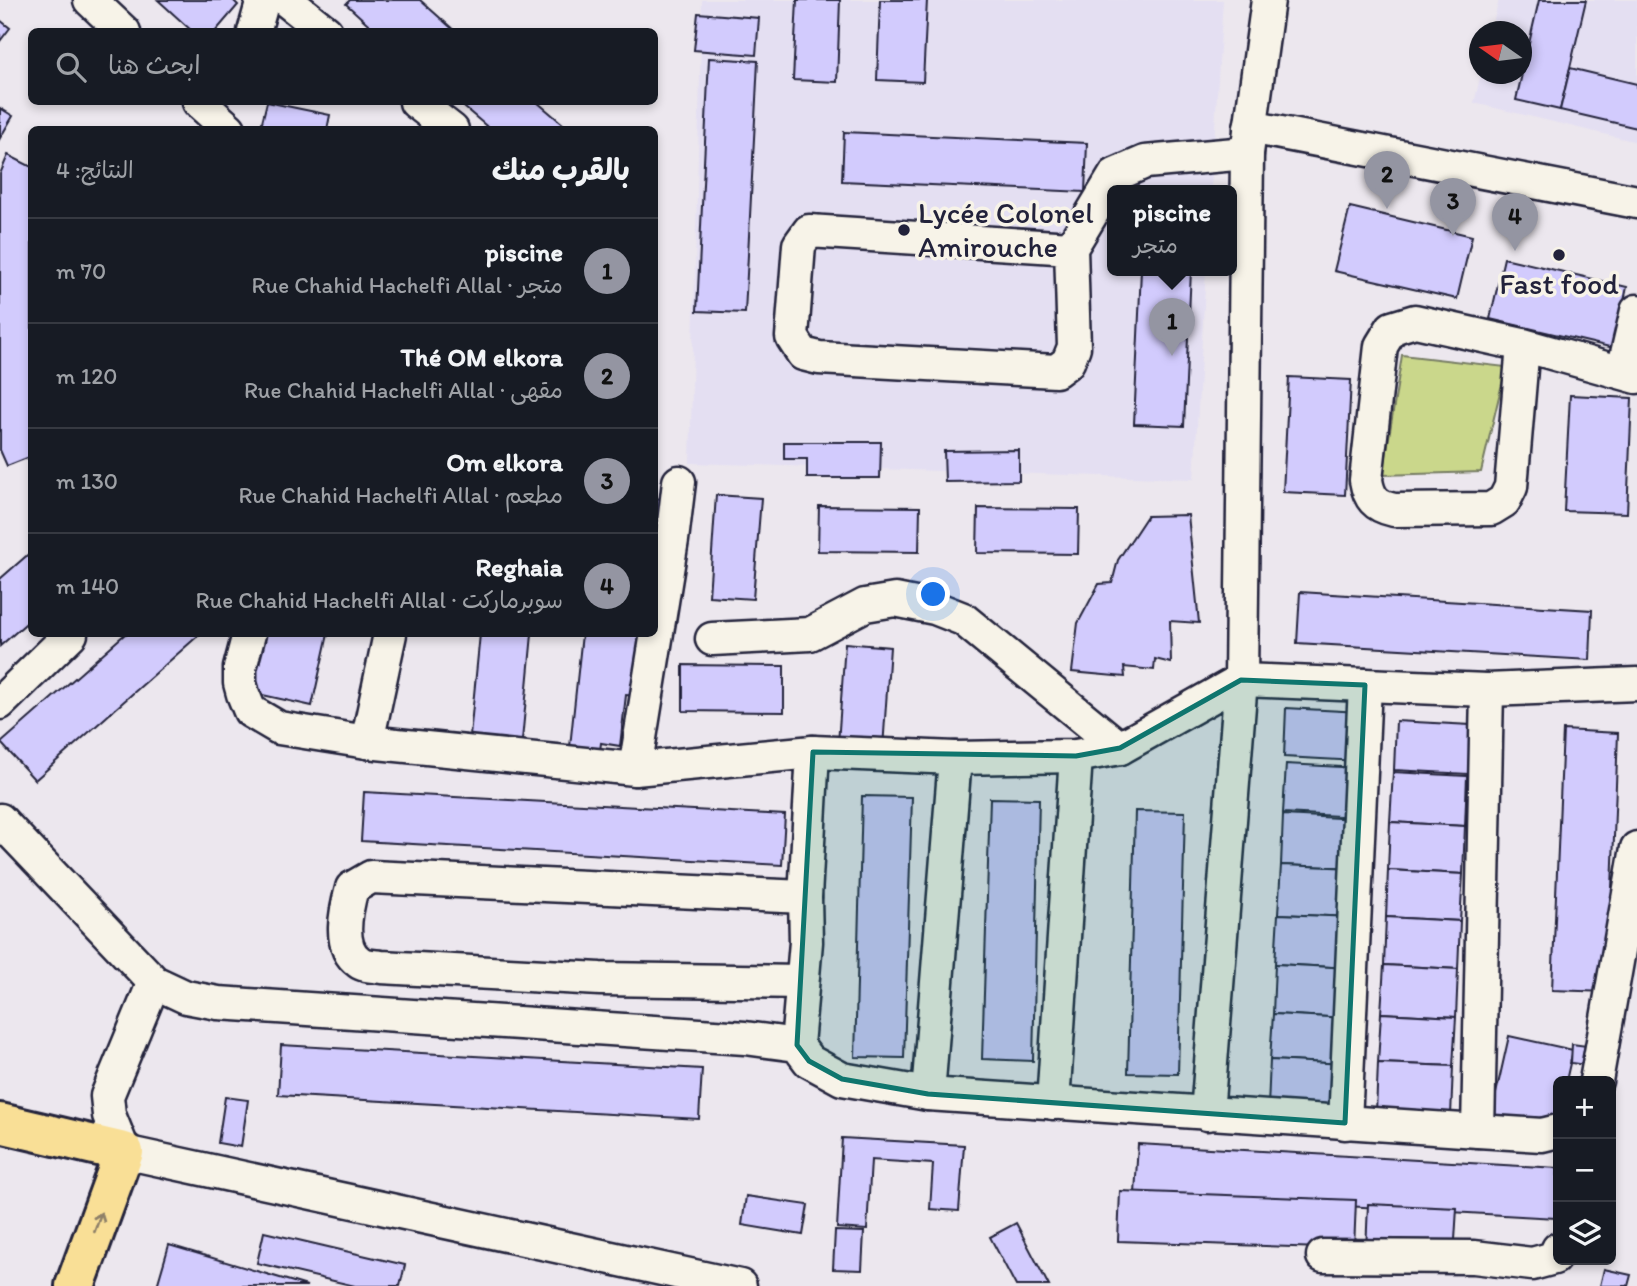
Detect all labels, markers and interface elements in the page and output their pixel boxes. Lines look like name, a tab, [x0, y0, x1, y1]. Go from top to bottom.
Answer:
north arrow	[1469, 21, 1532, 84]
search box	[28, 28, 658, 105]
icon: search	[52, 48, 90, 86]
text: ابحث هنا	[108, 49, 201, 81]
text: بالقرب منك	[492, 151, 630, 188]
pin: 2	[1364, 151, 1410, 209]
text: النتائج: 4	[56, 156, 134, 184]
pin: 3	[1430, 178, 1476, 236]
popup	[1107, 185, 1237, 276]
pin: 4	[1492, 193, 1538, 251]
place label: Lycée Colonel Amirouche	[918, 194, 1094, 265]
text: piscine	[1133, 196, 1211, 228]
marker: Lycée Colonel Amirouche	[896, 222, 912, 238]
text: متجر	[1133, 231, 1178, 259]
text: piscine	[485, 236, 563, 268]
marker: Fast food	[1551, 247, 1567, 263]
text: 70 m	[56, 257, 106, 285]
text: 1	[602, 257, 612, 285]
place label: Fast food	[1499, 265, 1619, 302]
text: متجر · Rue Chahid Hachelfi Allal	[252, 271, 563, 299]
pin: 1	[1149, 298, 1195, 356]
text: Thé OM elkora	[400, 341, 563, 373]
text: 120 m	[56, 362, 117, 390]
text: 2	[601, 362, 613, 390]
text: مقهى · Rue Chahid Hachelfi Allal	[244, 376, 563, 404]
text: Om elkora	[446, 446, 563, 478]
text: 130 m	[56, 467, 118, 495]
text: 3	[601, 467, 613, 495]
text: مطعم · Rue Chahid Hachelfi Allal	[238, 481, 563, 509]
text: Reghaia	[475, 551, 563, 583]
text: 140 m	[56, 572, 119, 600]
text: 4	[600, 572, 614, 600]
your location	[916, 577, 950, 611]
text: سوبرماركت · Rue Chahid Hachelfi Allal	[196, 586, 563, 614]
map controls	[1553, 1076, 1616, 1265]
button: +	[1553, 1076, 1616, 1139]
button: −	[1553, 1139, 1616, 1202]
button: layers	[1553, 1202, 1616, 1265]
one-way arrow	[93, 1211, 105, 1233]

